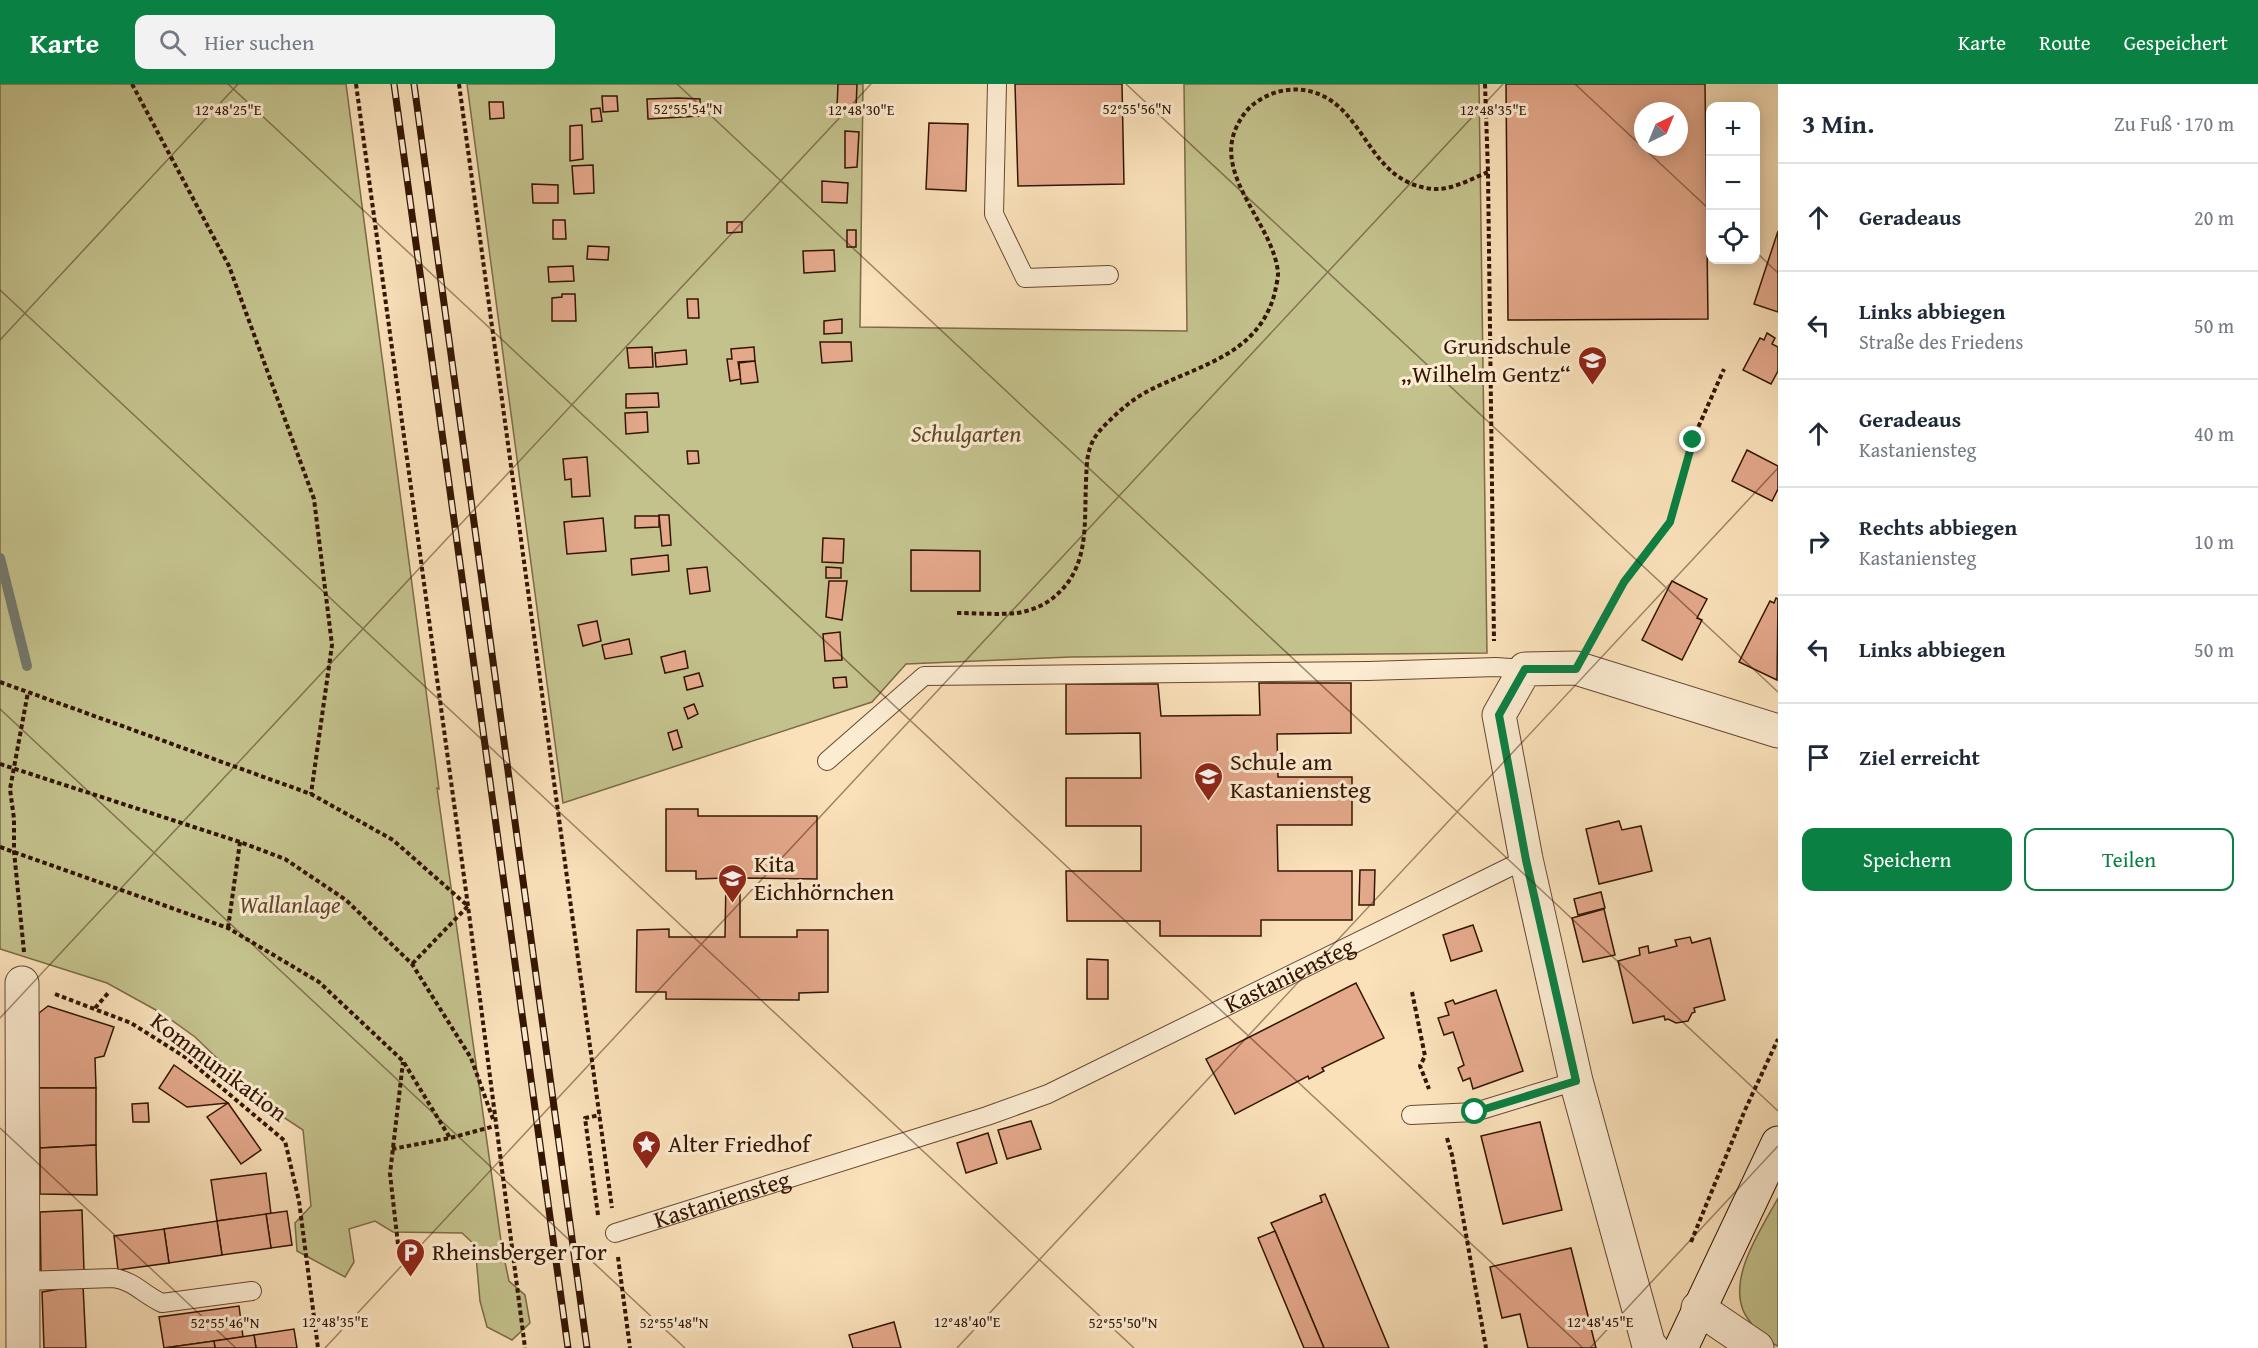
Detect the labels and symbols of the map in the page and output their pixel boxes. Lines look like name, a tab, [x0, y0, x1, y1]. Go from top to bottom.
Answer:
text: 52°55'54"N	[654, 98, 723, 119]
text: 52°55'56"N	[1103, 98, 1172, 119]
text: 12°48'25"E	[195, 99, 262, 120]
text: 12°48'30"E	[828, 99, 895, 120]
text: 12°48'35"E	[1460, 99, 1527, 120]
north arrow	[1634, 102, 1688, 156]
place label: Grundschule „Wilhelm Gentz“	[1401, 328, 1571, 391]
school or university icon: Grundschule „Wilhelm Gentz“	[1576, 344, 1608, 386]
park label: Schulgarten	[911, 416, 1021, 451]
route end	[1679, 426, 1705, 452]
place label: Schule am Kastaniensteg	[1230, 744, 1371, 807]
school or university icon: Schule am Kastaniensteg	[1193, 760, 1225, 802]
place label: Kita Eichhörnchen	[754, 846, 895, 909]
school or university icon: Kita Eichhörnchen	[717, 862, 749, 904]
park label: Wallanlage	[239, 887, 341, 922]
street label: Kastaniensteg	[1218, 928, 1360, 1022]
street label: Kommunikation	[144, 1003, 295, 1130]
route start	[1461, 1098, 1487, 1124]
place label: Alter Friedhof	[668, 1126, 812, 1161]
place icon: Alter Friedhof	[631, 1128, 663, 1170]
street label: Kastaniensteg	[649, 1161, 794, 1237]
place label: Rheinsberger Tor	[432, 1234, 607, 1269]
parking icon: Rheinsberger Tor	[395, 1236, 427, 1278]
text: 12°48'35"E	[302, 1311, 369, 1332]
text: 12°48'40"E	[934, 1311, 1001, 1332]
text: 12°48'45"E	[1567, 1311, 1634, 1332]
text: 52°55'46"N	[191, 1312, 260, 1333]
text: 52°55'48"N	[640, 1312, 709, 1333]
text: 52°55'50"N	[1089, 1312, 1158, 1333]

